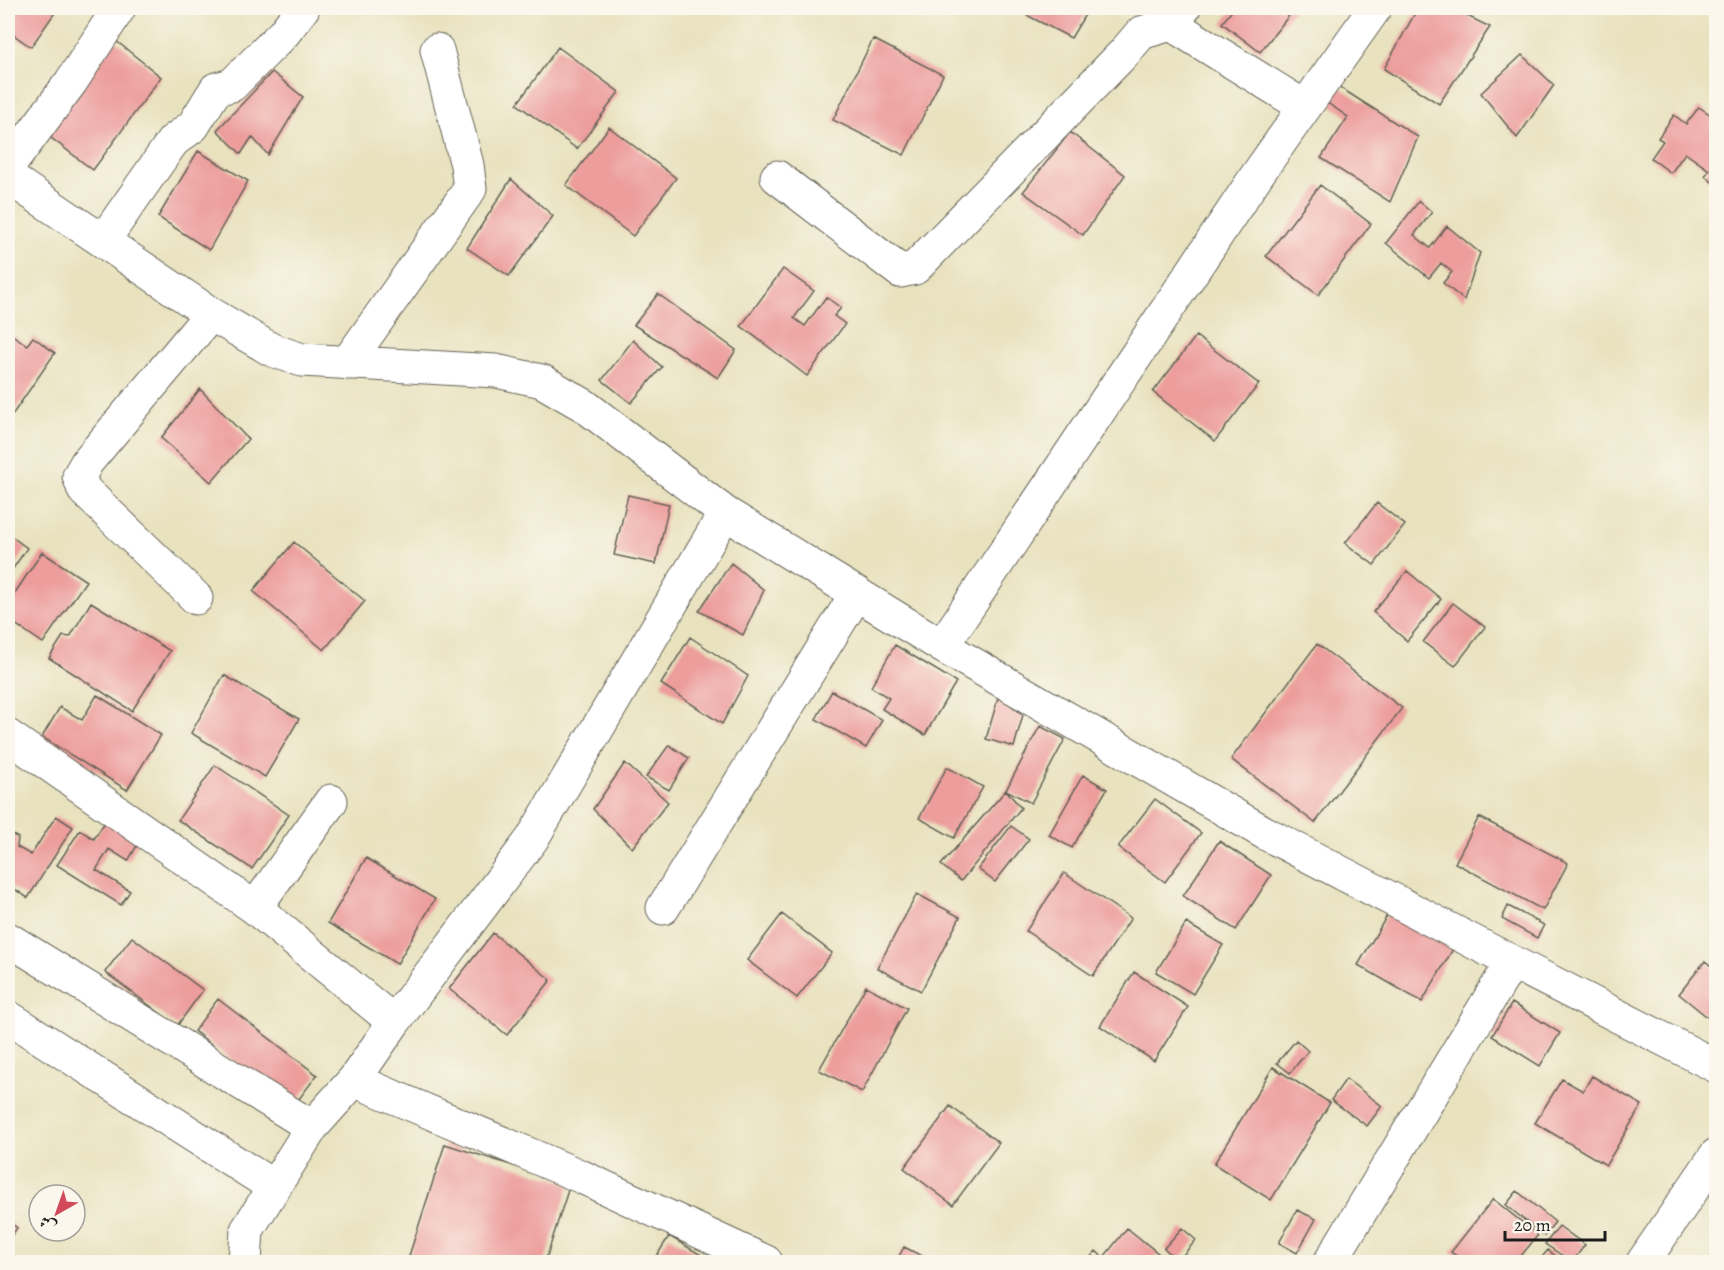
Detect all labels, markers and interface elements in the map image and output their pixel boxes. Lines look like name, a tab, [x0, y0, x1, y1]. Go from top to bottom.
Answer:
north arrow	[27, 1183, 87, 1243]
scale bar	[1505, 1204, 1606, 1242]
text: ش	[35, 1210, 61, 1237]
text: 20 m	[1514, 1213, 1551, 1237]

